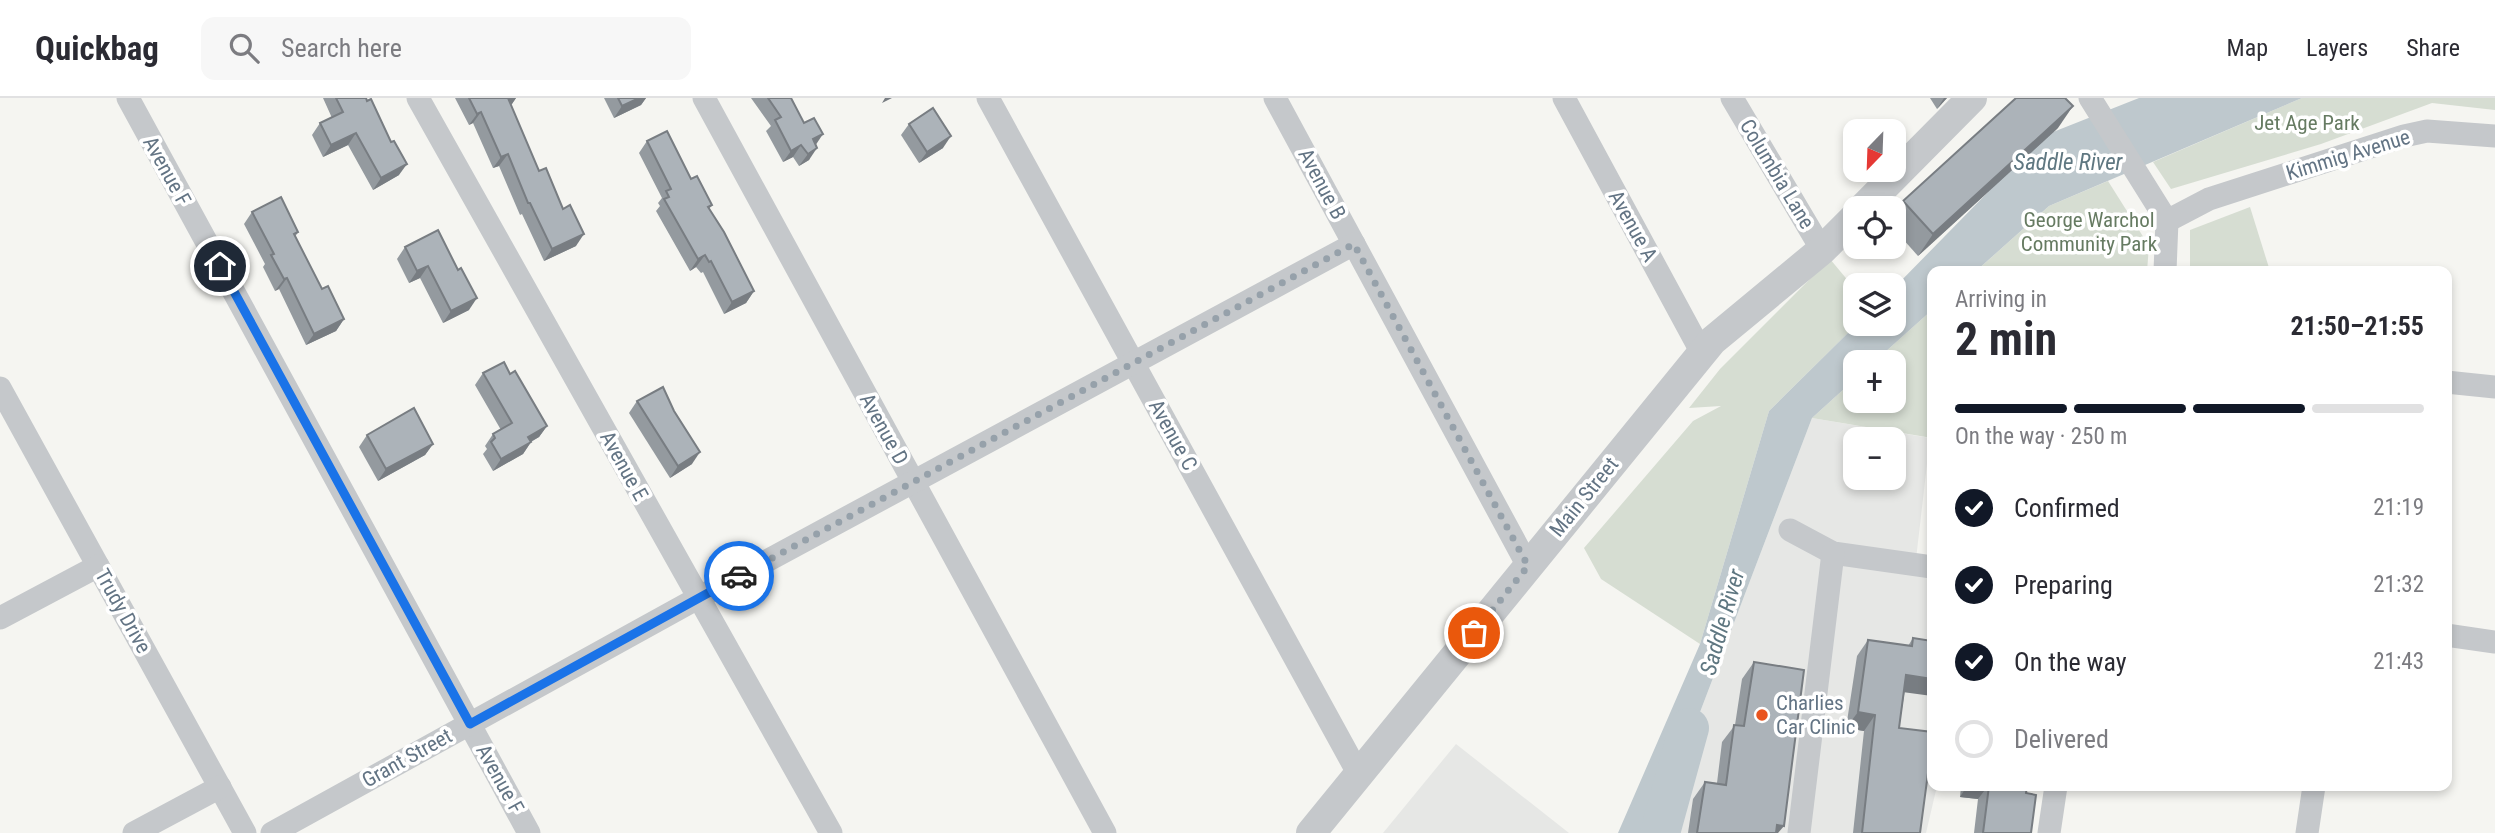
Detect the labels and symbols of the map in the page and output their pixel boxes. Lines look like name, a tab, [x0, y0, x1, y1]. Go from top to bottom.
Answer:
park label: Jet Age Park	[2254, 111, 2360, 135]
street label: Columbia Lane	[1735, 115, 1819, 233]
north arrow	[1843, 119, 1906, 182]
street label: Kimmig Avenue	[2283, 125, 2413, 185]
street label: Avenue F	[138, 132, 196, 210]
street label: Avenue B	[1293, 144, 1351, 224]
water label: Saddle River	[2014, 149, 2124, 176]
street label: Avenue A	[1604, 186, 1662, 266]
park label: George Warchol Community Park	[2021, 208, 2158, 256]
pin	[190, 236, 250, 296]
street label: Avenue D	[855, 389, 913, 469]
street label: Avenue C	[1144, 395, 1202, 475]
street label: Avenue E	[595, 427, 653, 505]
street label: Main Street	[1545, 453, 1623, 541]
courier	[704, 541, 774, 611]
street label: Trudy Drive	[90, 565, 156, 657]
water label: Saddle River	[1695, 565, 1751, 678]
pin	[1444, 603, 1504, 663]
place label: Charlies Car Clinic	[1776, 691, 1855, 739]
marker: Charlies Car Clinic	[1754, 707, 1770, 723]
street label: Grant Street	[358, 724, 456, 792]
street label: Avenue F	[471, 740, 529, 818]

